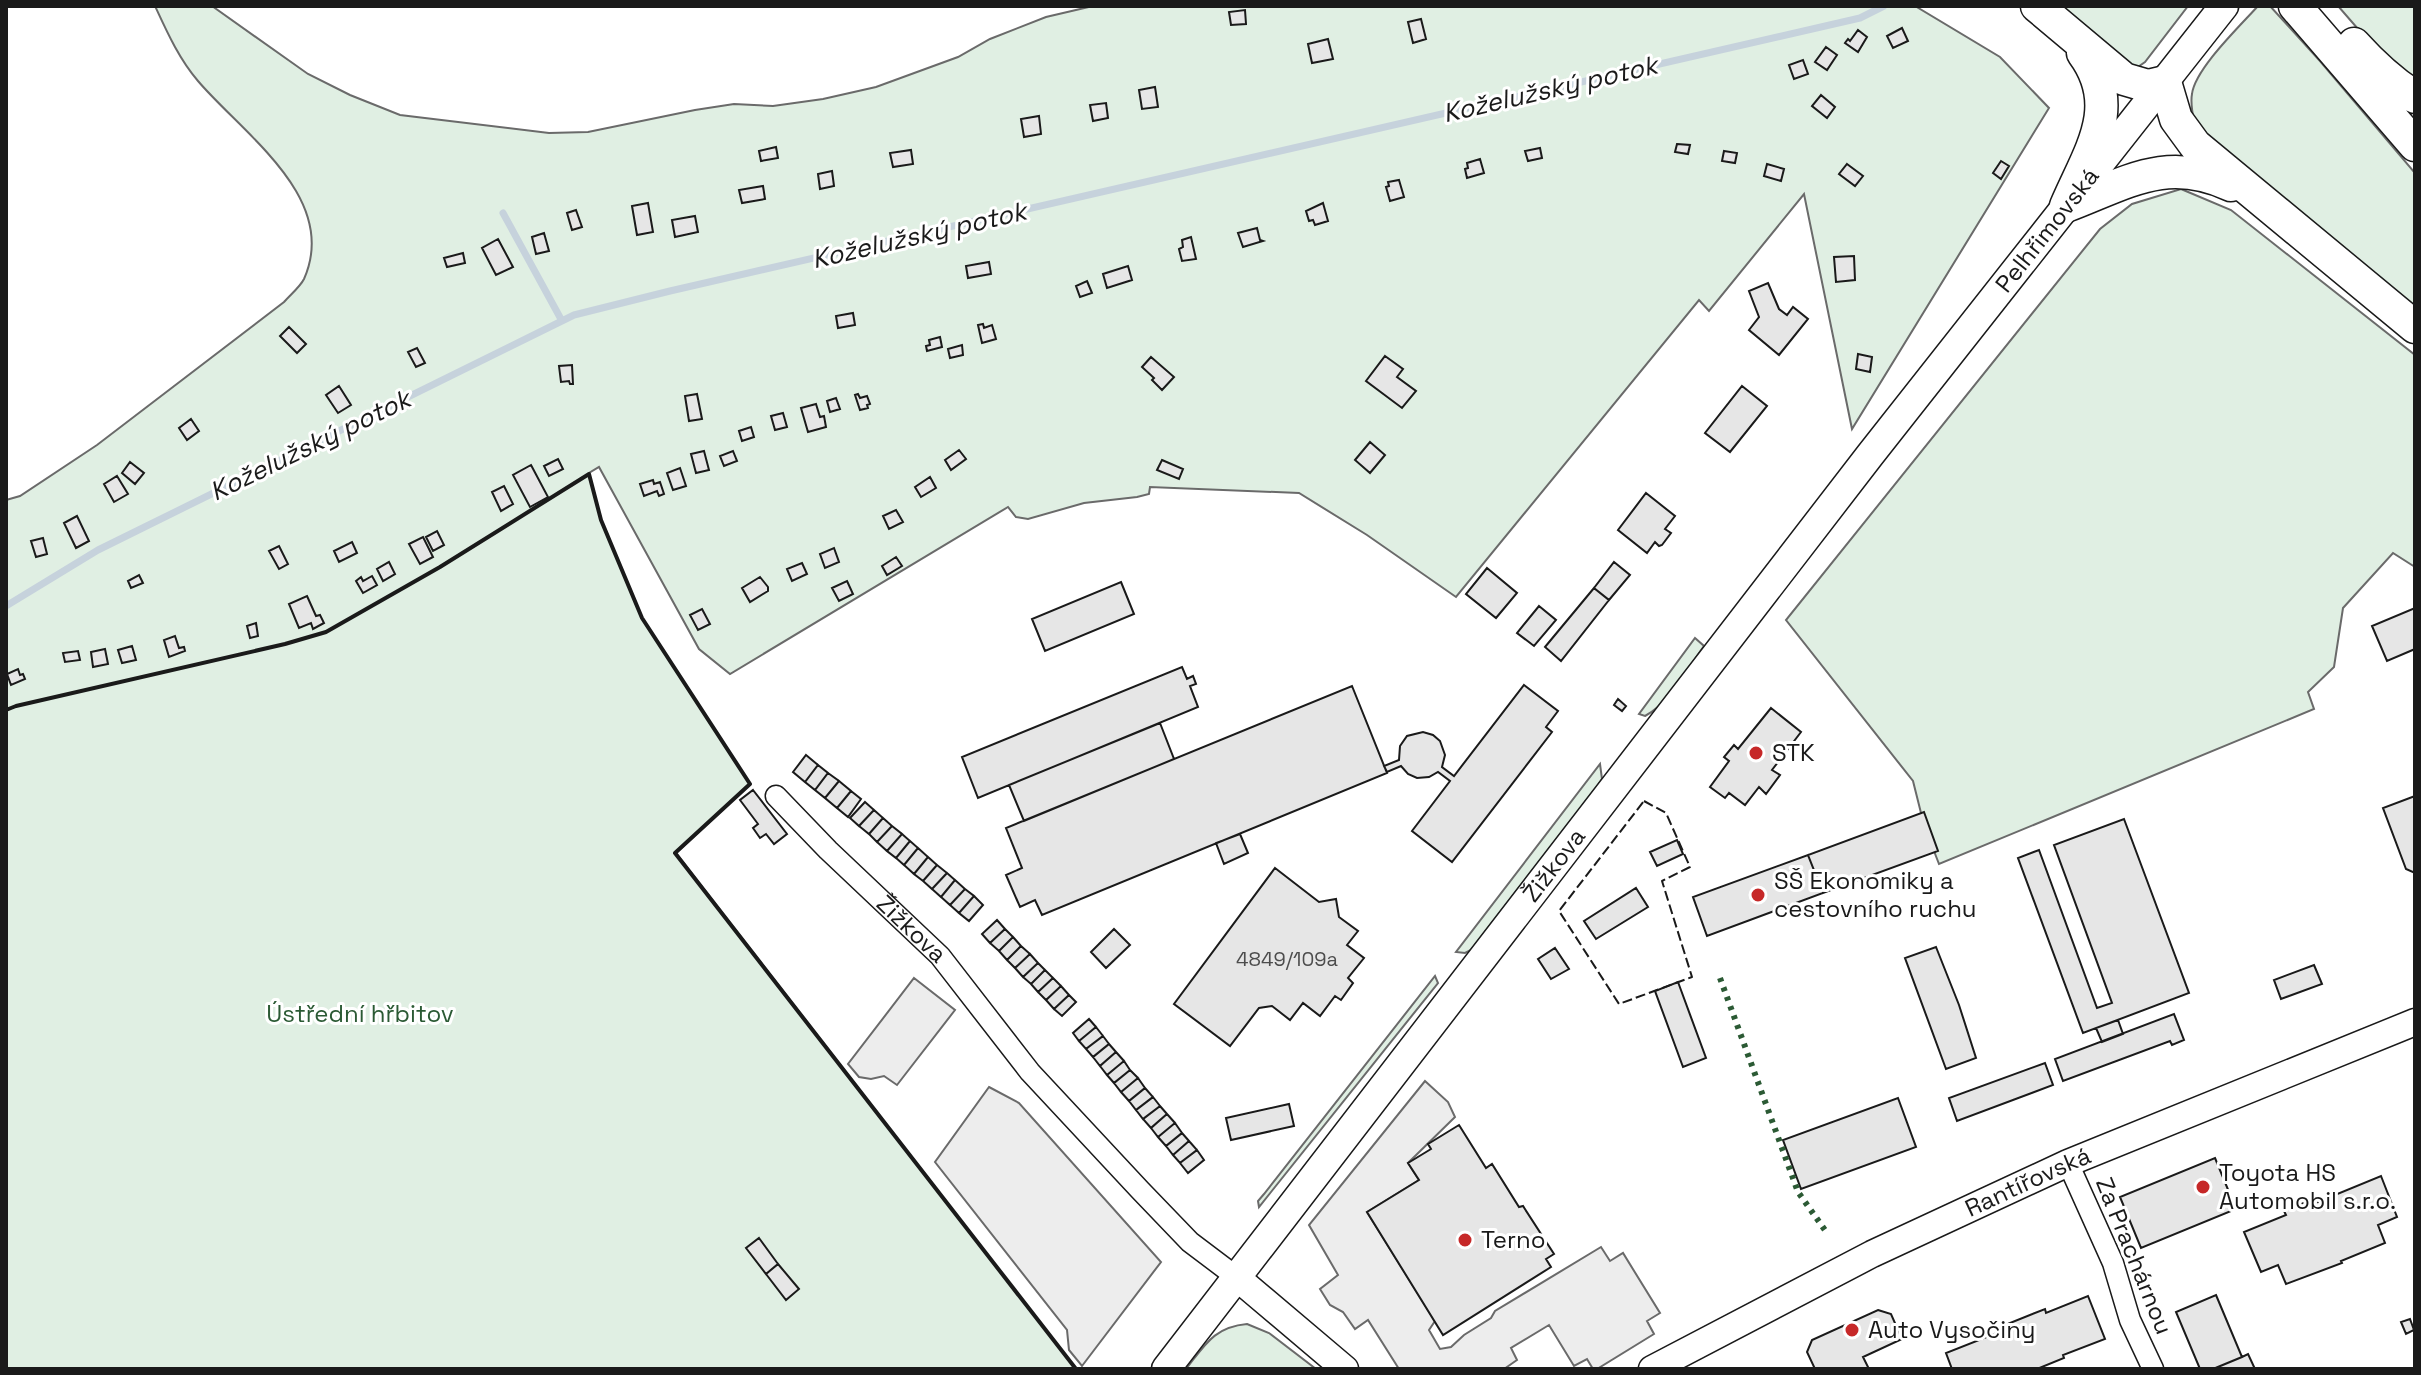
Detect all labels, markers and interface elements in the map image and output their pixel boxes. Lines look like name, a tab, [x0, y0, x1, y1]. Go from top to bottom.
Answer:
water label: Koželužský potok	[1439, 47, 1664, 130]
street label: Pelhřimovská	[1988, 161, 2106, 299]
water label: Koželužský potok	[808, 193, 1033, 276]
water label: Koželužský potok	[204, 380, 419, 508]
place label: STK	[1772, 737, 1815, 768]
marker: STK	[1747, 744, 1765, 762]
street label: Žižkova	[1515, 821, 1592, 908]
place label: SŠ Ekonomiky a cestovního ruchu	[1774, 865, 1976, 924]
marker: SŠ Ekonomiky a cestovního ruchu	[1749, 886, 1767, 904]
street label: Žižkova	[870, 888, 954, 969]
house number: 4849/109a	[1236, 946, 1338, 972]
park label: Ústřední hřbitov	[266, 998, 454, 1029]
street label: Rantířovská	[1960, 1139, 2095, 1224]
place label: Toyota HS Automobil s.r.o.	[2219, 1157, 2396, 1216]
street label: Za Prachárnou	[2089, 1173, 2180, 1339]
marker: Toyota HS Automobil s.r.o.	[2194, 1178, 2212, 1196]
place label: Terno	[1481, 1224, 1546, 1255]
marker: Terno	[1456, 1231, 1474, 1249]
place label: Auto Vysočiny	[1868, 1314, 2035, 1345]
marker: Auto Vysočiny	[1843, 1321, 1861, 1339]

